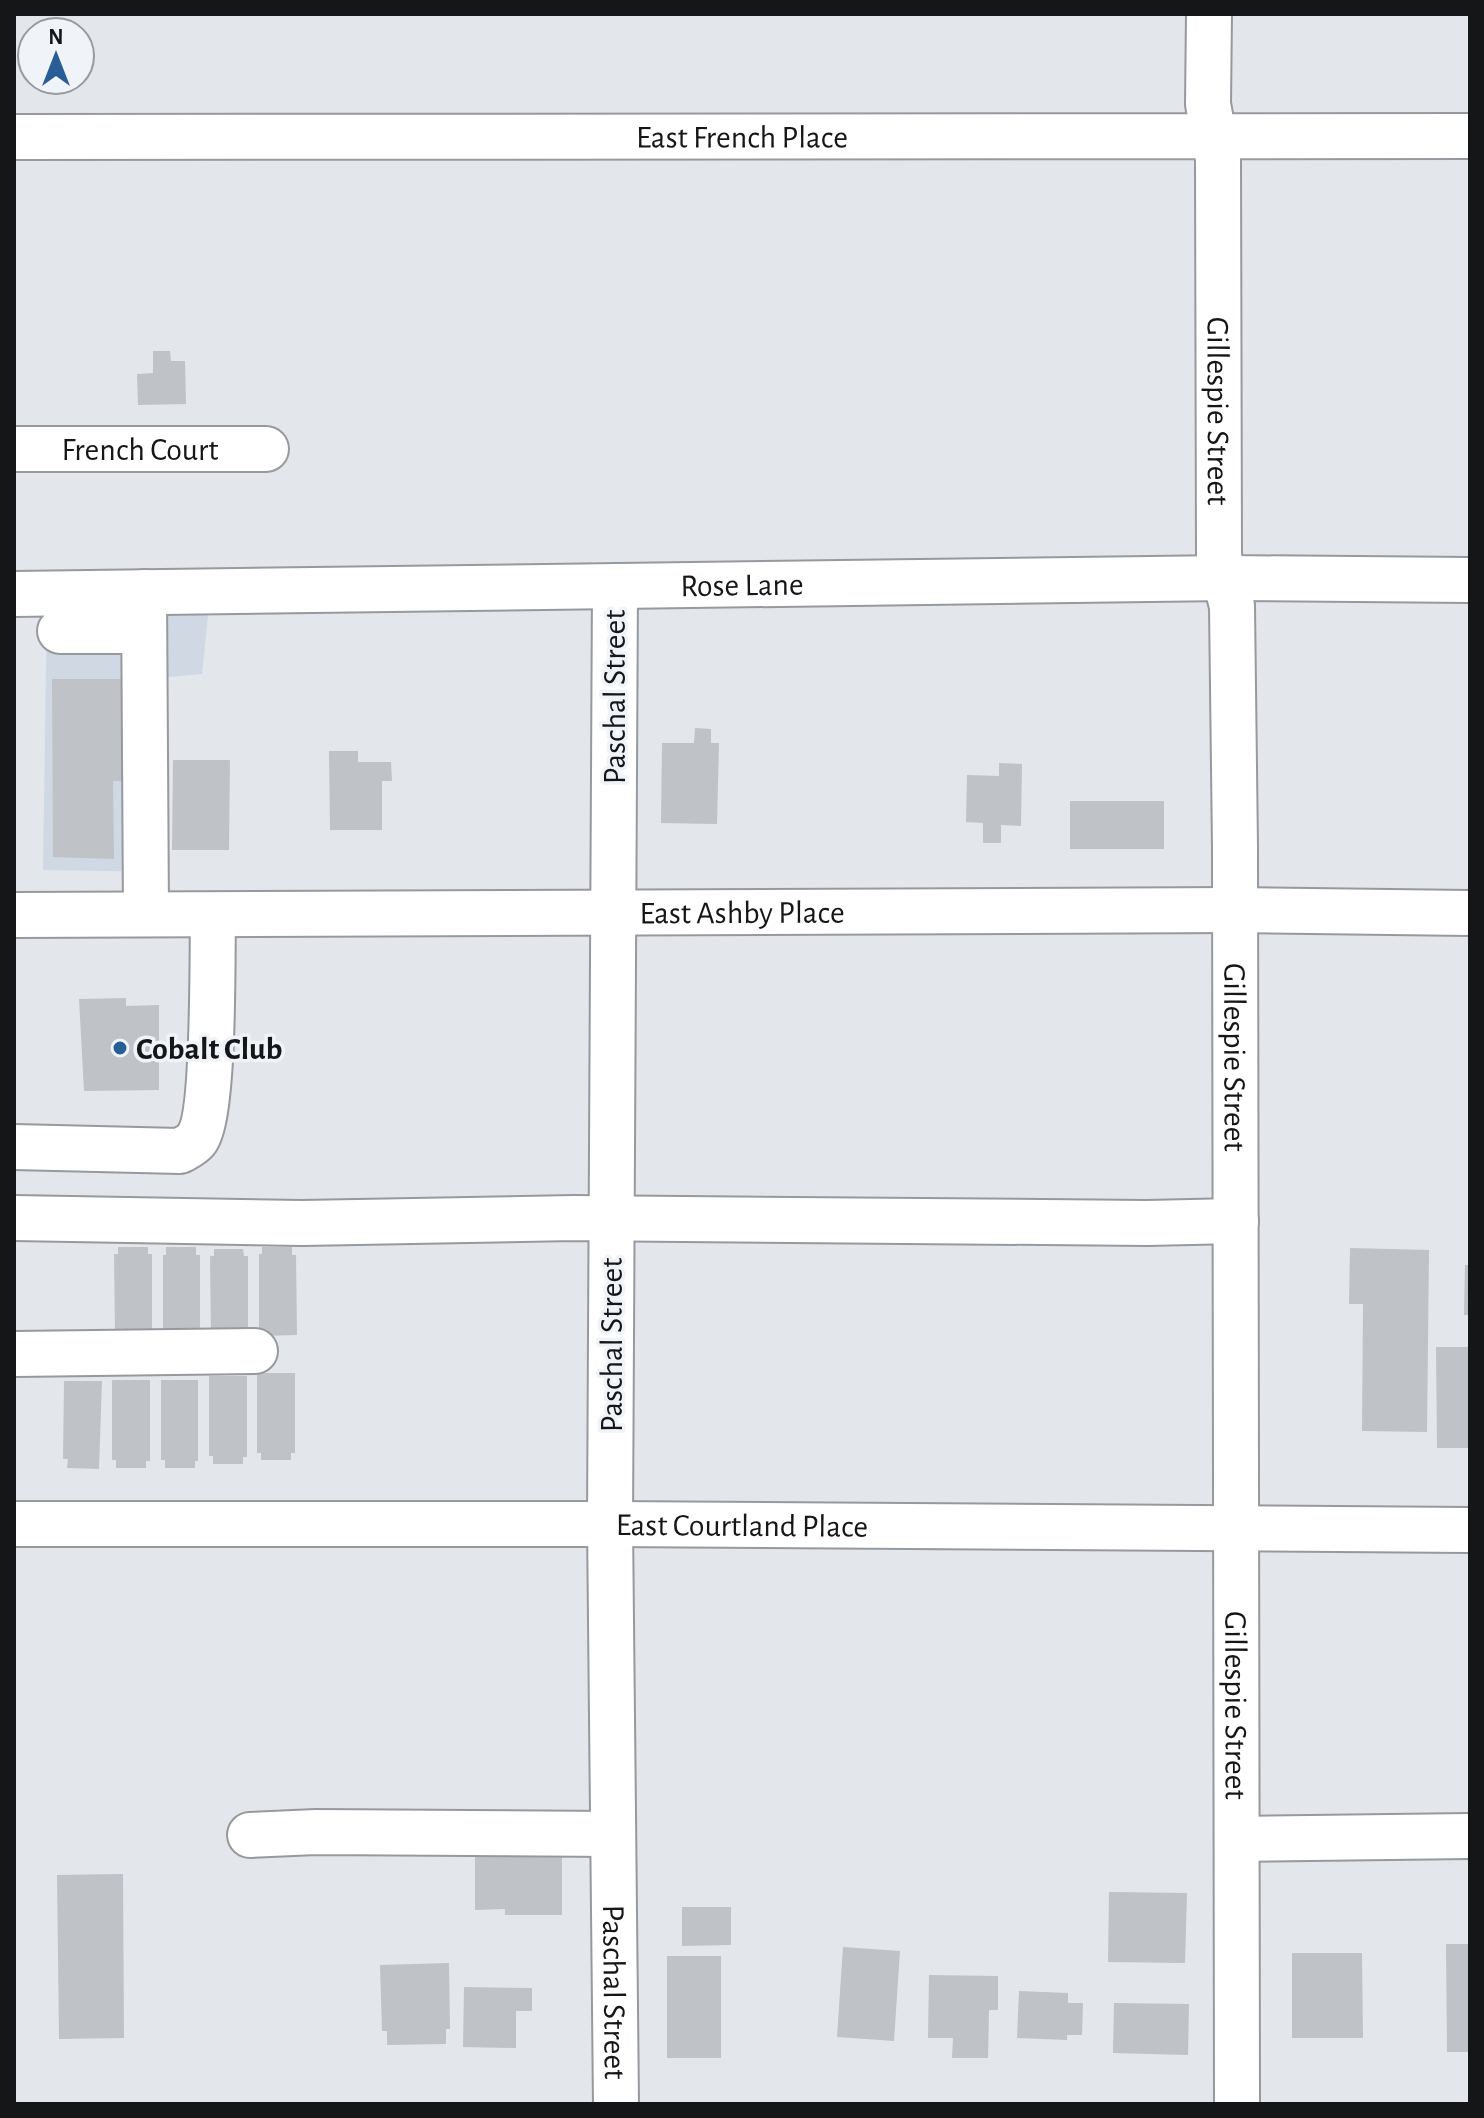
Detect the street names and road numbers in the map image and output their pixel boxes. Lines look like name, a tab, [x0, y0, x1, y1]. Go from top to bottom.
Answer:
street label: East French Place	[636, 121, 848, 154]
street label: Gillespie Street	[1201, 317, 1234, 506]
street label: French Court	[62, 434, 218, 466]
street label: Rose Lane	[680, 569, 804, 602]
street label: Paschal Street	[599, 610, 631, 784]
street label: East Ashby Place	[639, 897, 845, 929]
street label: Gillespie Street	[1218, 963, 1250, 1152]
street label: Paschal Street	[596, 1258, 628, 1432]
street label: East Courtland Place	[616, 1509, 868, 1543]
street label: Gillespie Street	[1219, 1611, 1252, 1800]
street label: Paschal Street	[597, 1904, 631, 2080]

